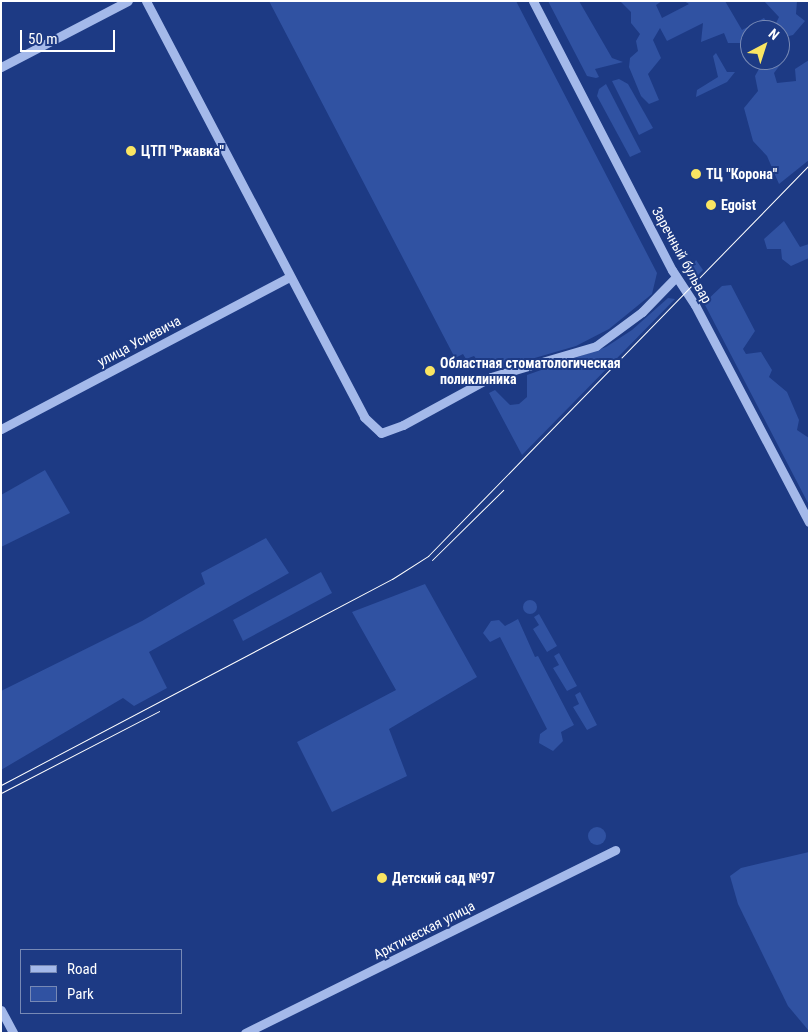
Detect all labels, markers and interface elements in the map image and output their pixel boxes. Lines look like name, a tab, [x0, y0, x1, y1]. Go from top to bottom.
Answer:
scale bar	[22, 20, 118, 52]
north arrow	[740, 20, 790, 70]
text: N	[766, 25, 782, 43]
text: 50 m	[28, 30, 58, 48]
place label: ЦТП "Ржавка"	[141, 143, 224, 159]
marker: ЦТП "Ржавка"	[125, 145, 137, 157]
place label: ТЦ "Корона"	[706, 166, 777, 182]
marker: ТЦ "Корона"	[690, 168, 702, 180]
place label: Egoist	[721, 197, 756, 213]
marker: Egoist	[705, 199, 717, 211]
street label: Заречный бульвар	[648, 204, 716, 306]
street label: улица Усиевича	[94, 312, 184, 370]
place label: Областная стоматологическая поликлиника	[440, 355, 621, 388]
marker: Областная стоматологическая поликлиника	[424, 365, 436, 377]
place label: Детский сад №97	[392, 870, 495, 886]
marker: Детский сад №97	[376, 872, 388, 884]
street label: Арктическая улица	[370, 897, 478, 963]
legend	[20, 949, 182, 1014]
text: Road	[67, 960, 97, 978]
text: Park	[67, 985, 94, 1003]

